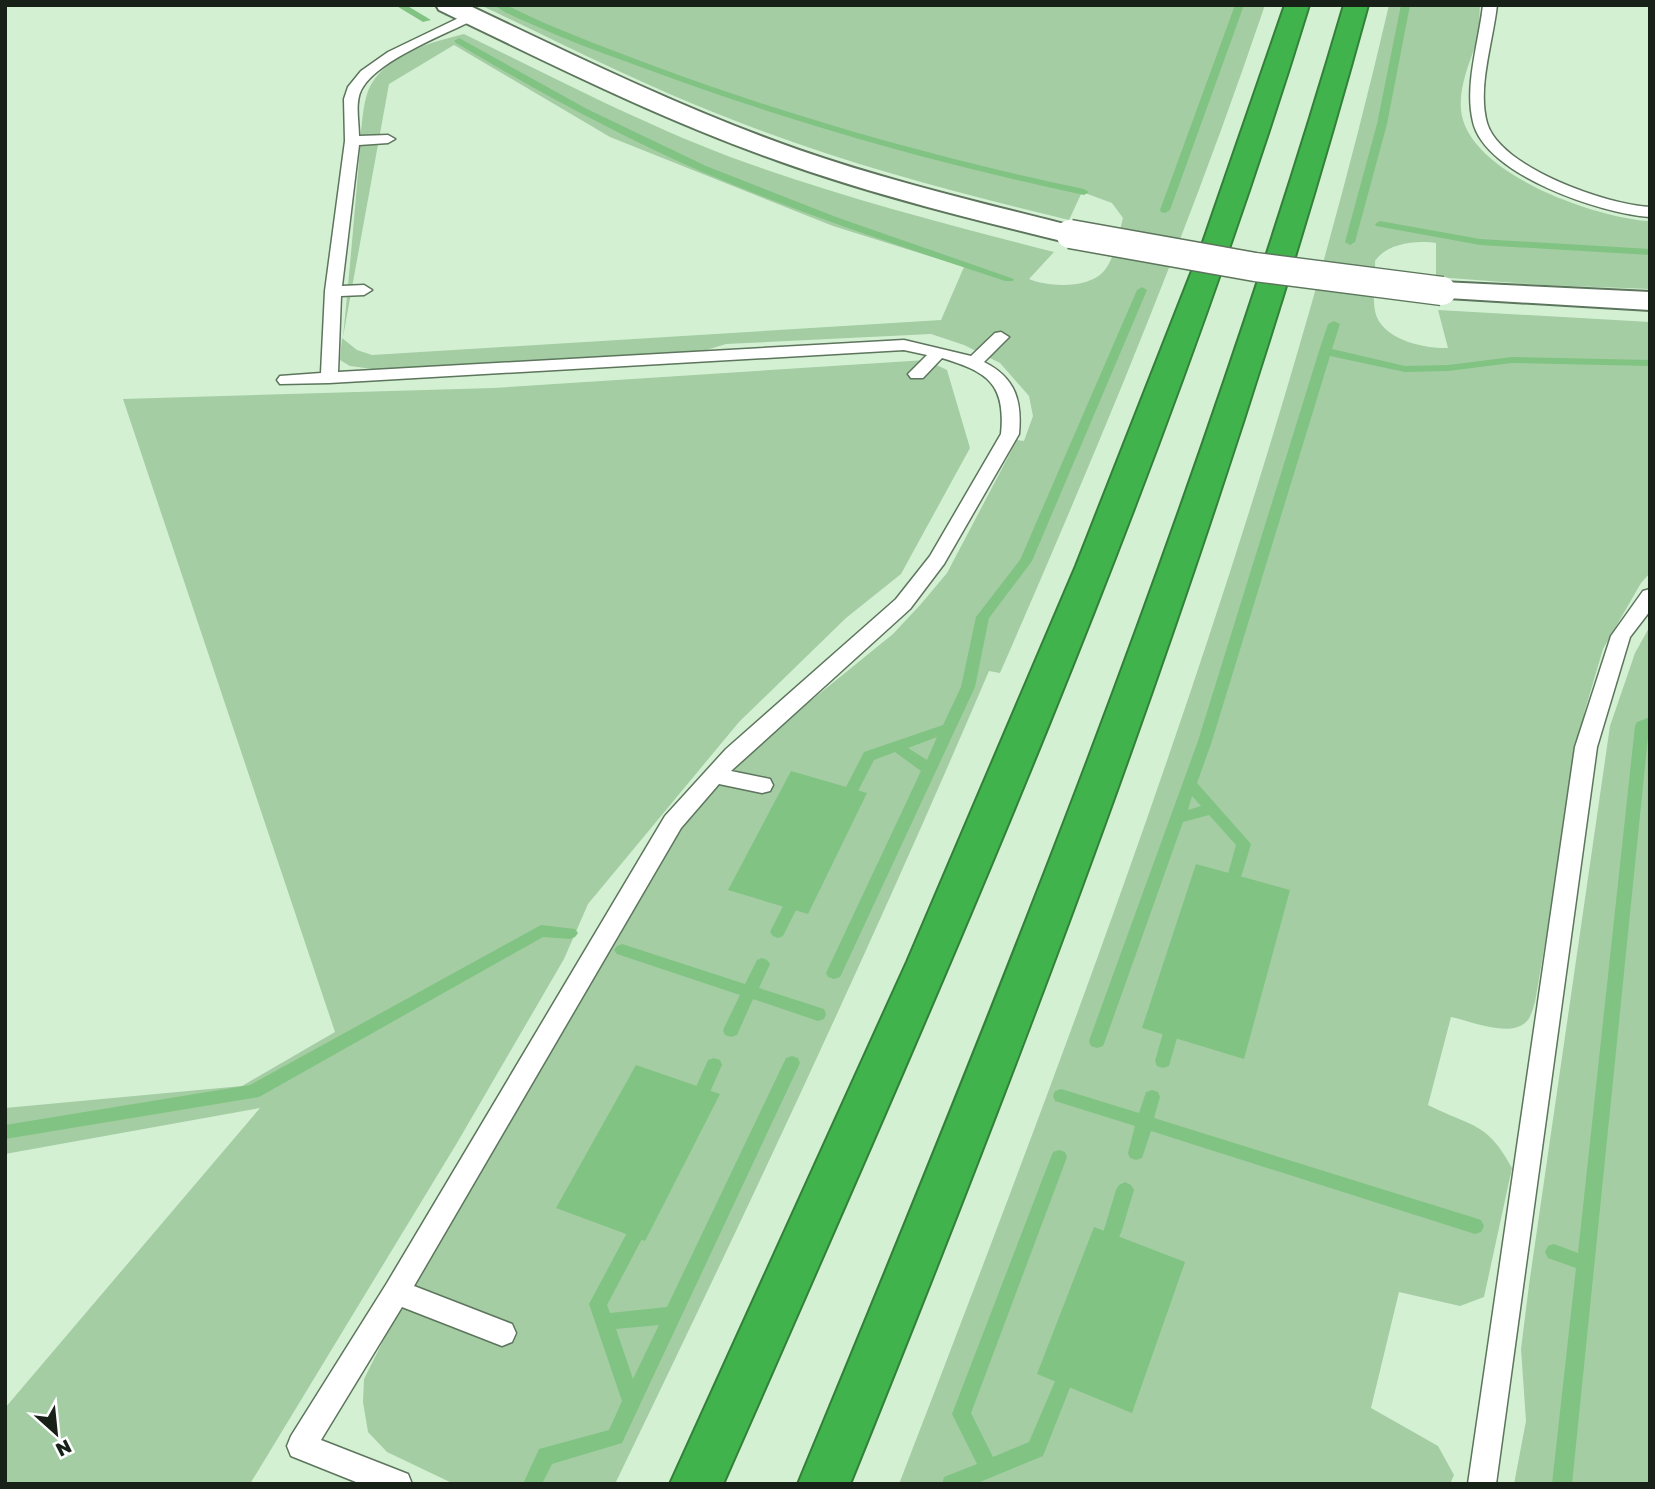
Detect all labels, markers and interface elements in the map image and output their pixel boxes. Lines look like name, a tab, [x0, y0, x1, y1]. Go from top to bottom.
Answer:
north arrow	[21, 1398, 91, 1468]
text: N	[52, 1435, 76, 1462]

